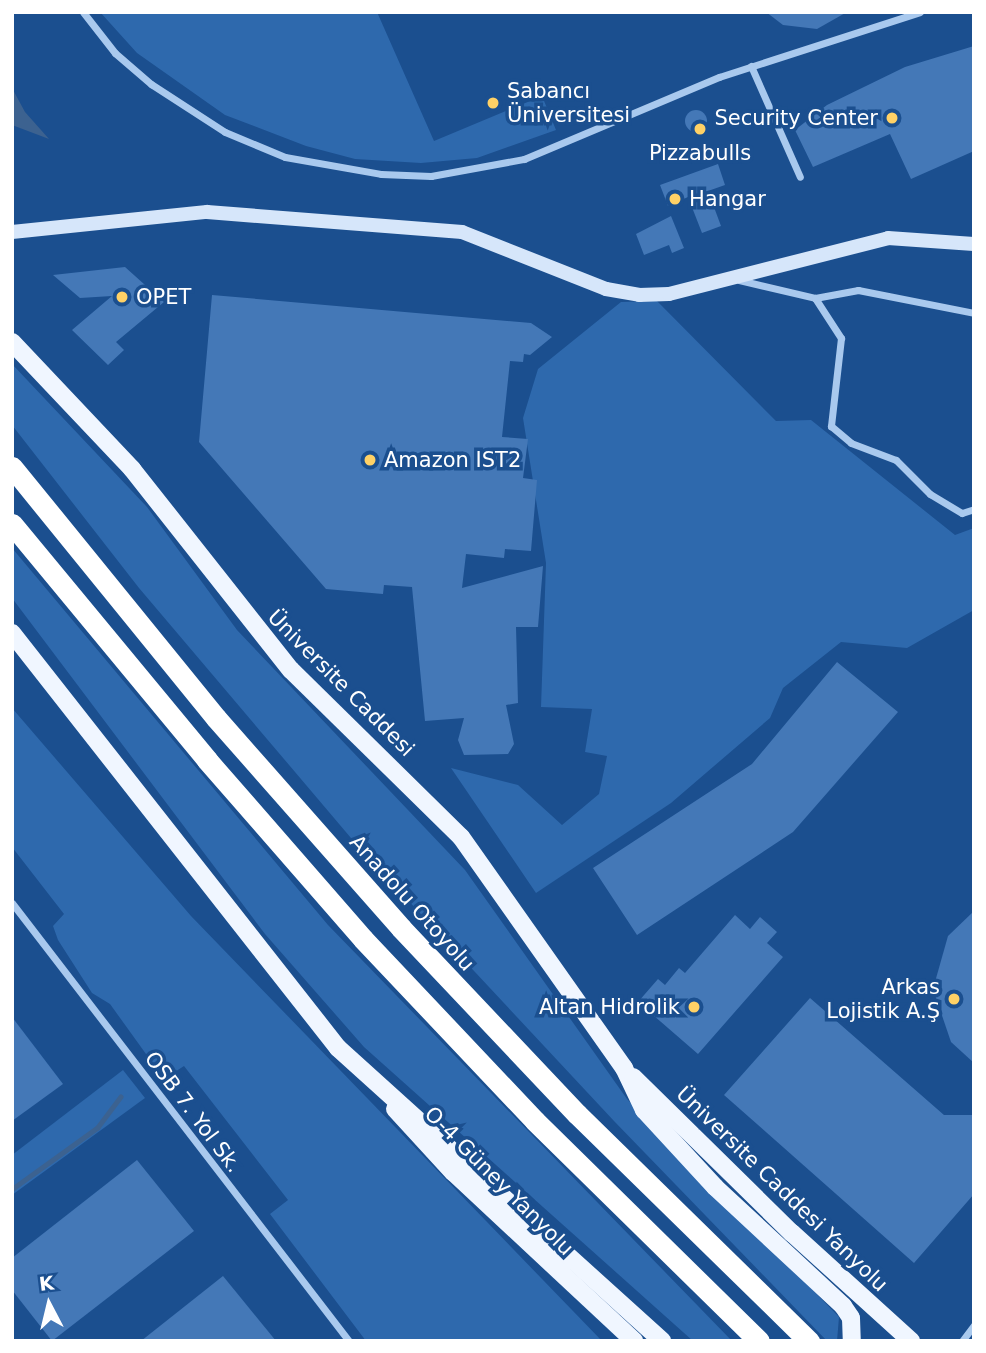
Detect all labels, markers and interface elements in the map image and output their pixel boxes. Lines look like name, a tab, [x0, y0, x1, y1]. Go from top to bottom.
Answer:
place label: Sabancı Üniversitesi	[507, 78, 630, 128]
marker: Sabancı Üniversitesi	[485, 95, 501, 111]
place label: Security Center	[714, 105, 878, 131]
marker: Security Center	[884, 110, 900, 126]
marker: Pizzabulls	[692, 121, 708, 137]
place label: Pizzabulls	[649, 140, 751, 166]
place label: Hangar	[689, 186, 766, 212]
marker: Hangar	[667, 191, 683, 207]
place label: OPET	[136, 284, 191, 310]
marker: OPET	[114, 289, 130, 305]
place label: Amazon IST2	[384, 447, 521, 473]
marker: Amazon IST2	[362, 452, 378, 468]
street label: Üniversite Caddesi	[262, 604, 420, 762]
street label: Anadolu Otoyolu	[344, 830, 480, 976]
place label: Arkas Lojistik A.Ş	[826, 974, 940, 1024]
marker: Arkas Lojistik A.Ş	[946, 991, 962, 1007]
place label: Altan Hidrolik	[539, 994, 680, 1020]
marker: Altan Hidrolik	[686, 999, 702, 1015]
street label: OSB 7. Yol Sk.	[139, 1046, 247, 1178]
street label: Üniversite Caddesi Yanyolu	[671, 1081, 893, 1297]
street label: O-4 Güney Yanyolu	[419, 1101, 579, 1261]
north arrow	[14, 1269, 84, 1339]
text: K	[38, 1271, 55, 1295]

